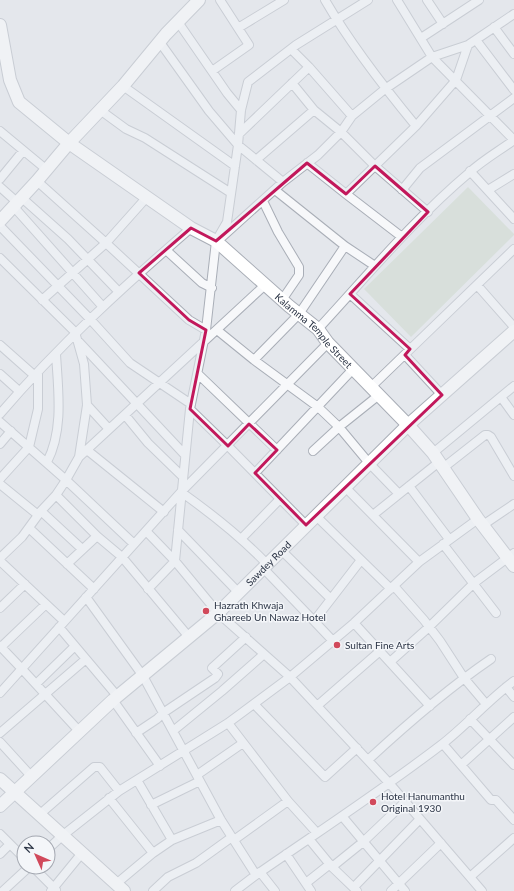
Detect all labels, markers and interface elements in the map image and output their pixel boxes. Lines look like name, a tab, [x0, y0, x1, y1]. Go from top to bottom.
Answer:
street label: Kalamma Temple Street	[273, 291, 355, 371]
street label: Sawdey Road	[243, 538, 293, 588]
place label: Hazrath Khwaja Ghareeb Un Nawaz Hotel	[214, 599, 326, 623]
marker: Hazrath Khwaja Ghareeb Un Nawaz Hotel	[201, 606, 211, 616]
place label: Sultan Fine Arts	[345, 639, 414, 651]
marker: Sultan Fine Arts	[332, 640, 342, 650]
place label: Hotel Hanumanthu Original 1930	[381, 790, 465, 814]
marker: Hotel Hanumanthu Original 1930	[368, 797, 378, 807]
north arrow	[16, 835, 56, 875]
text: N	[21, 840, 36, 855]

